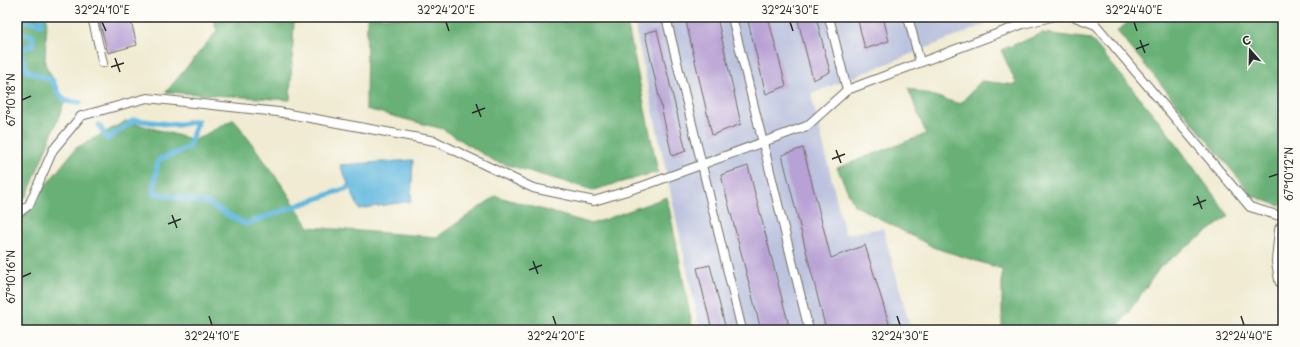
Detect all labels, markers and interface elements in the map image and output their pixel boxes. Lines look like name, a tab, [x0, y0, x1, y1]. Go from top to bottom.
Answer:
text: 32°24'10"E	[74, 2, 130, 17]
text: 32°24'20"E	[417, 2, 475, 17]
text: 32°24'30"E	[761, 2, 819, 17]
text: 32°24'40"E	[1105, 2, 1163, 17]
north arrow	[1230, 30, 1270, 70]
text: С	[1240, 31, 1253, 50]
text: 67°10'18"N	[3, 73, 18, 127]
text: 67°10'12"N	[1281, 147, 1296, 201]
text: 67°10'16"N	[3, 250, 18, 304]
text: 32°24'10"E	[184, 328, 240, 343]
text: 32°24'20"E	[527, 328, 585, 343]
text: 32°24'30"E	[871, 328, 929, 343]
text: 32°24'40"E	[1215, 328, 1273, 343]

